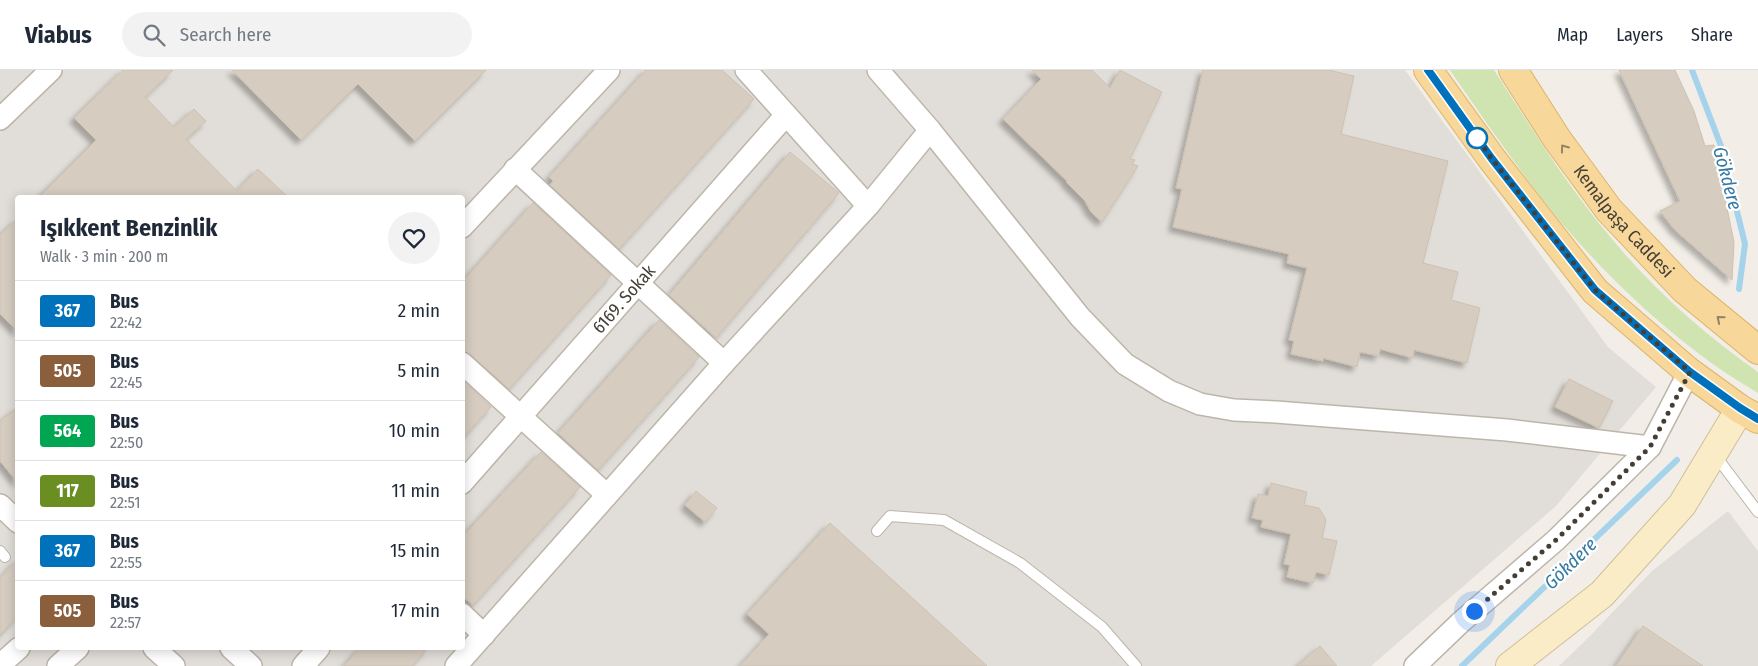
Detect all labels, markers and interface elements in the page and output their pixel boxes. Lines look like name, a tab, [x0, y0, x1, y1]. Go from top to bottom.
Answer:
search box	[122, 12, 472, 57]
text: Viabus	[25, 21, 92, 49]
icon: search	[140, 21, 168, 49]
text: Search here	[180, 23, 271, 46]
text: Map	[1557, 24, 1588, 46]
text: Layers	[1616, 24, 1663, 46]
text: Share	[1691, 24, 1733, 46]
unlabelled marker	[1466, 127, 1488, 149]
one-way arrow	[1561, 144, 1570, 154]
water label: Gökdere	[1708, 144, 1747, 212]
street label: Kemalpaşa Caddesi	[1569, 161, 1679, 282]
button: heart	[388, 212, 440, 264]
text: Işıkkent Benzinlik	[40, 214, 217, 242]
text: Walk · 3 min · 200 m	[40, 247, 168, 266]
street label: 6169. Sokak	[588, 260, 660, 338]
text: Bus	[110, 290, 139, 313]
text: 2 min	[398, 299, 440, 322]
text: 367	[55, 300, 80, 322]
text: 22:42	[110, 313, 142, 332]
one-way arrow	[1717, 316, 1726, 324]
text: Bus	[110, 350, 139, 373]
text: 5 min	[397, 359, 440, 382]
text: 505	[54, 360, 81, 382]
text: 22:45	[110, 373, 142, 392]
text: Bus	[110, 410, 139, 433]
text: 10 min	[389, 419, 440, 442]
text: 564	[54, 420, 81, 442]
text: 22:50	[110, 433, 143, 452]
text: Bus	[110, 470, 139, 493]
text: 11 min	[392, 479, 440, 502]
text: 117	[56, 480, 79, 502]
text: 22:51	[110, 493, 140, 512]
text: Bus	[110, 530, 139, 553]
water label: Gökdere	[1539, 533, 1601, 594]
text: 15 min	[390, 539, 440, 562]
text: 367	[55, 540, 80, 562]
text: 22:55	[110, 553, 142, 572]
text: Bus	[110, 590, 139, 613]
text: 17 min	[391, 599, 440, 622]
your location	[1462, 599, 1487, 624]
text: 505	[54, 600, 81, 622]
text: 22:57	[110, 613, 141, 632]

